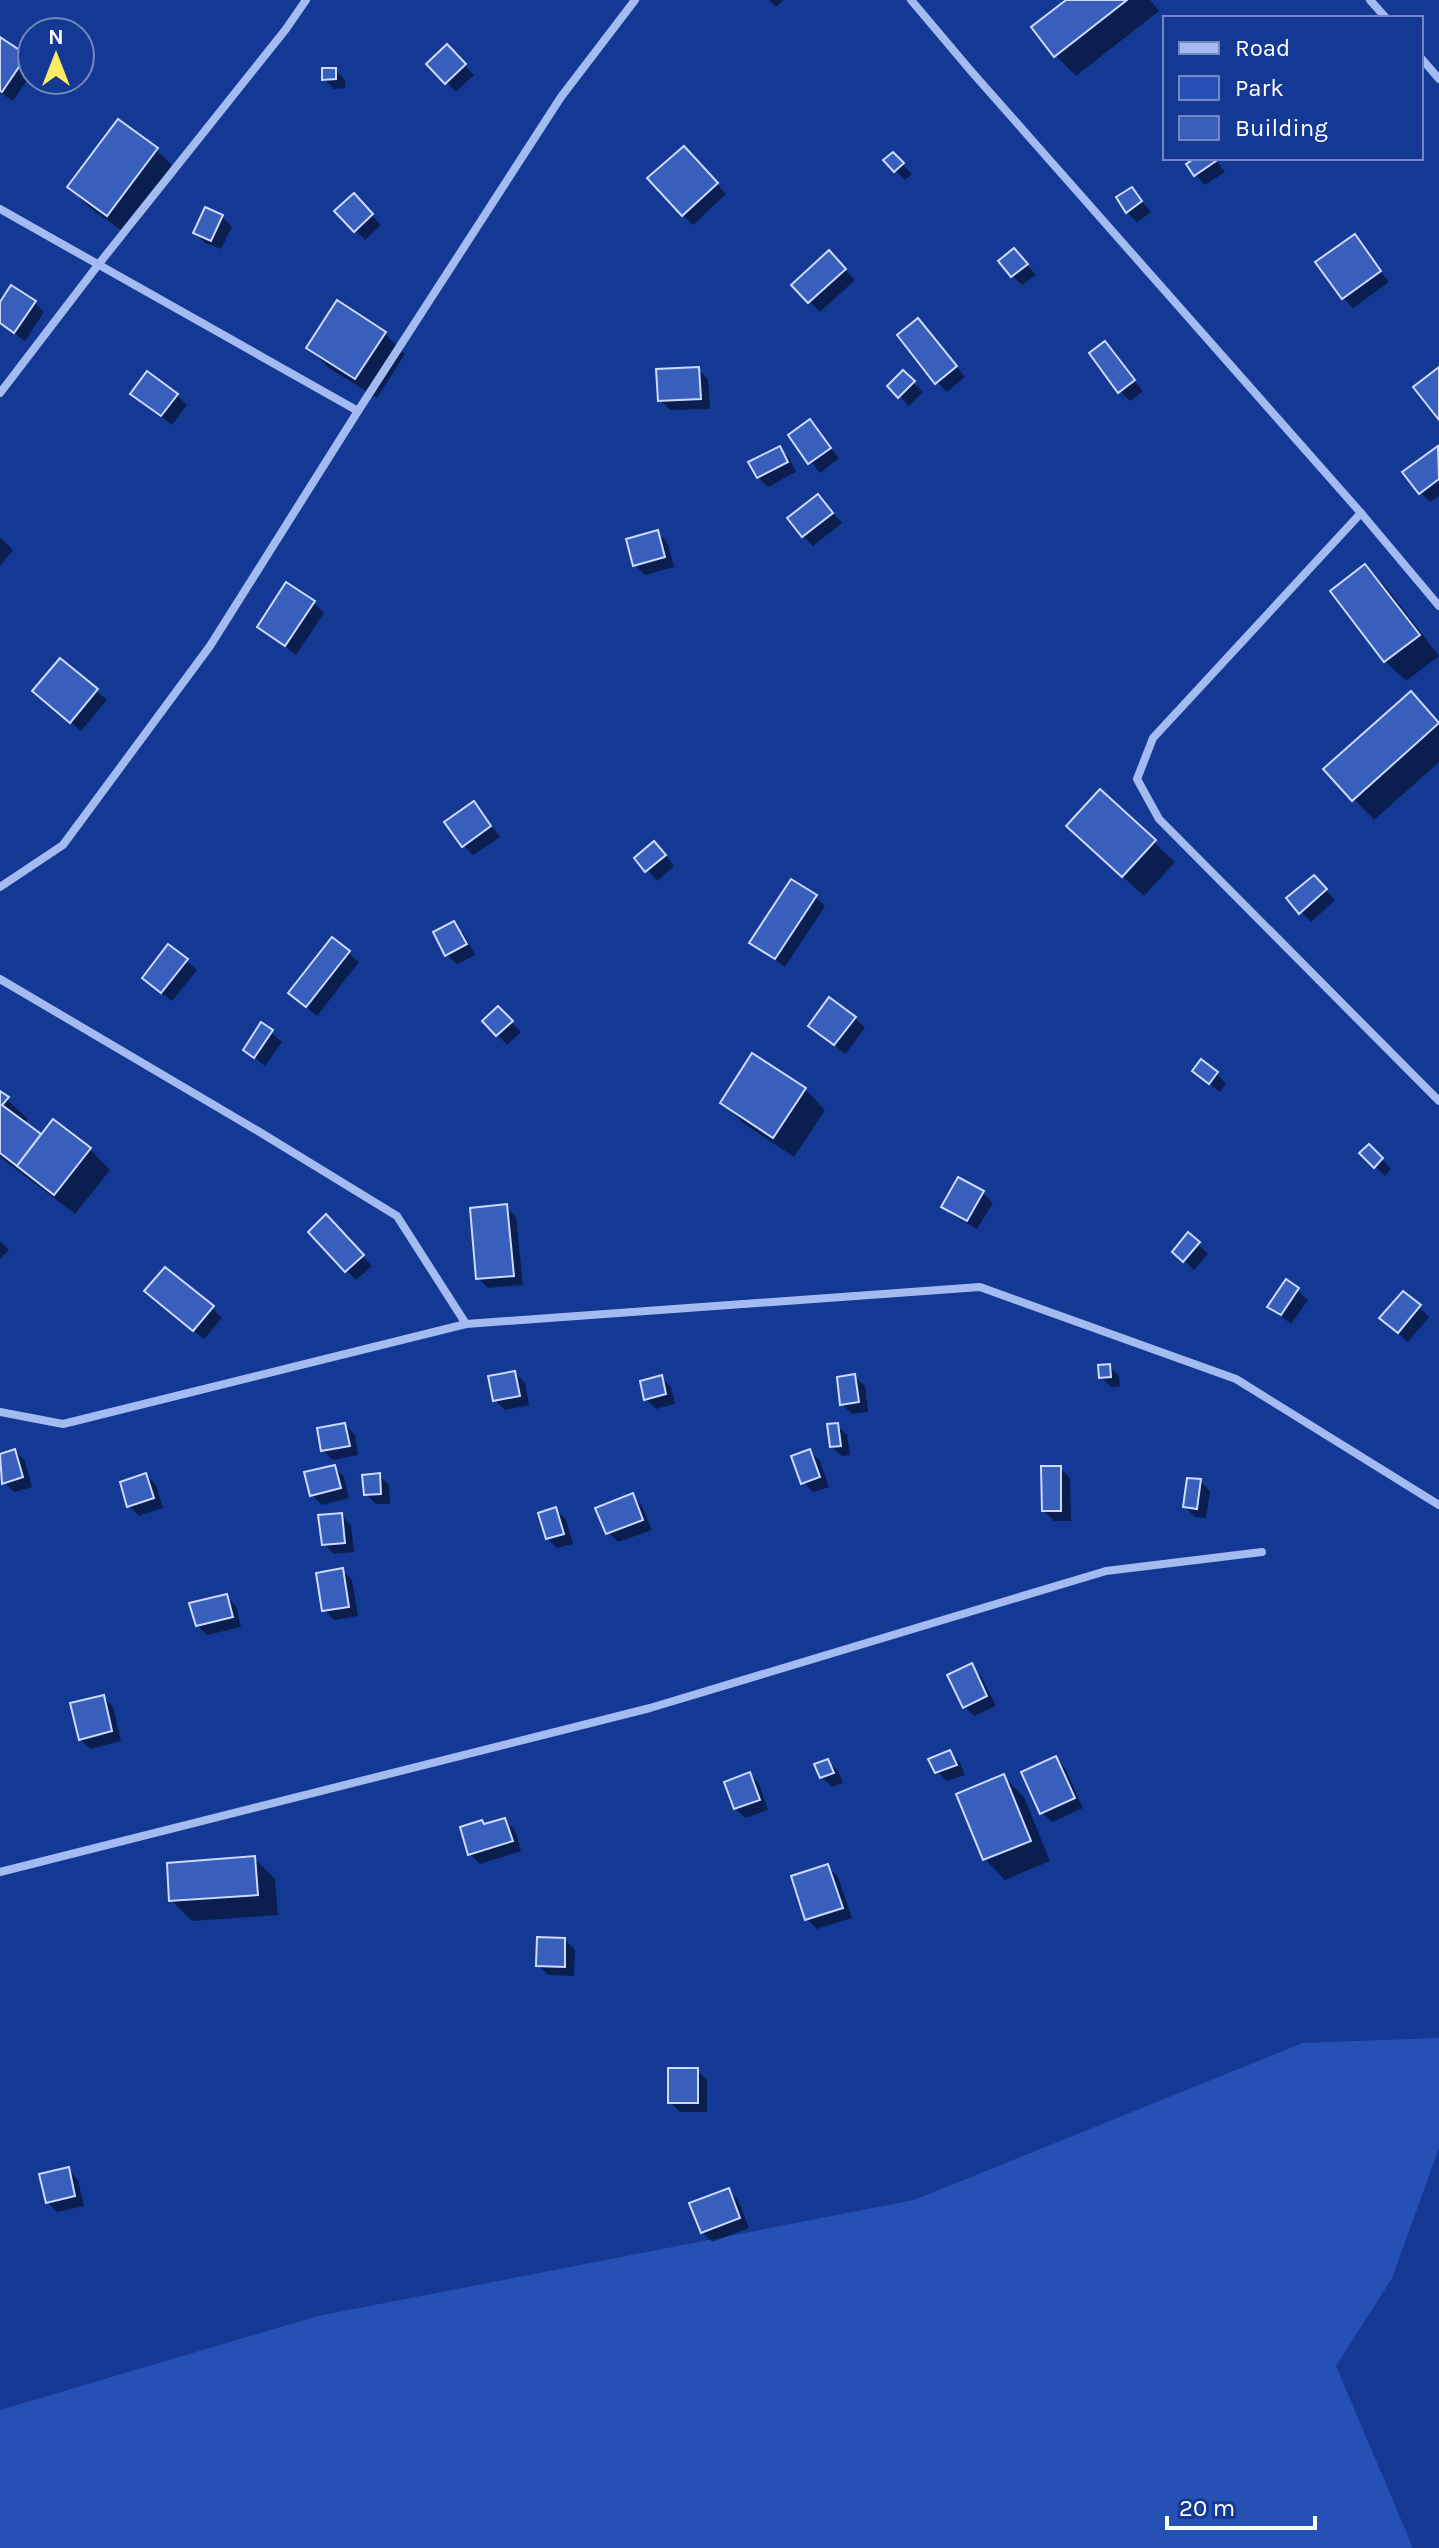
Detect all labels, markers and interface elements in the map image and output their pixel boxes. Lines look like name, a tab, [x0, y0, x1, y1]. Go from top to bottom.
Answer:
north arrow	[16, 16, 96, 96]
legend	[1163, 16, 1423, 160]
text: N	[48, 24, 64, 50]
text: Road	[1235, 34, 1290, 62]
text: Park	[1235, 74, 1284, 102]
text: Building	[1235, 114, 1328, 142]
scale bar	[1167, 2480, 1315, 2530]
text: 20 m	[1179, 2494, 1235, 2522]

